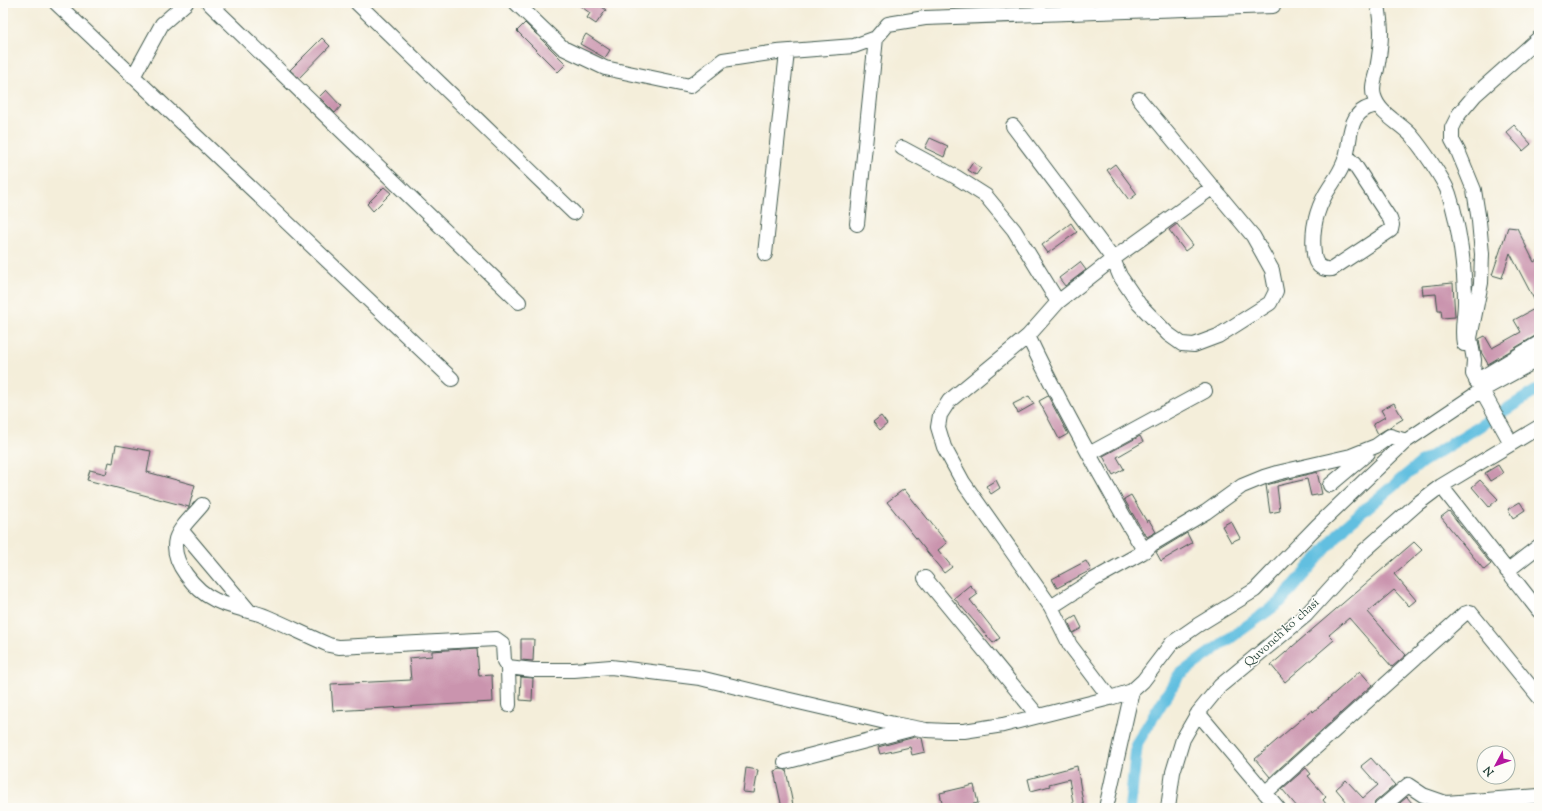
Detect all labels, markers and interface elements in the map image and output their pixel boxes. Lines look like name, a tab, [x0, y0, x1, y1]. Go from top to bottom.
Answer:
street label: Quvonch koʻchasi	[1240, 594, 1324, 672]
north arrow	[1476, 745, 1516, 785]
text: N	[1480, 762, 1499, 780]

